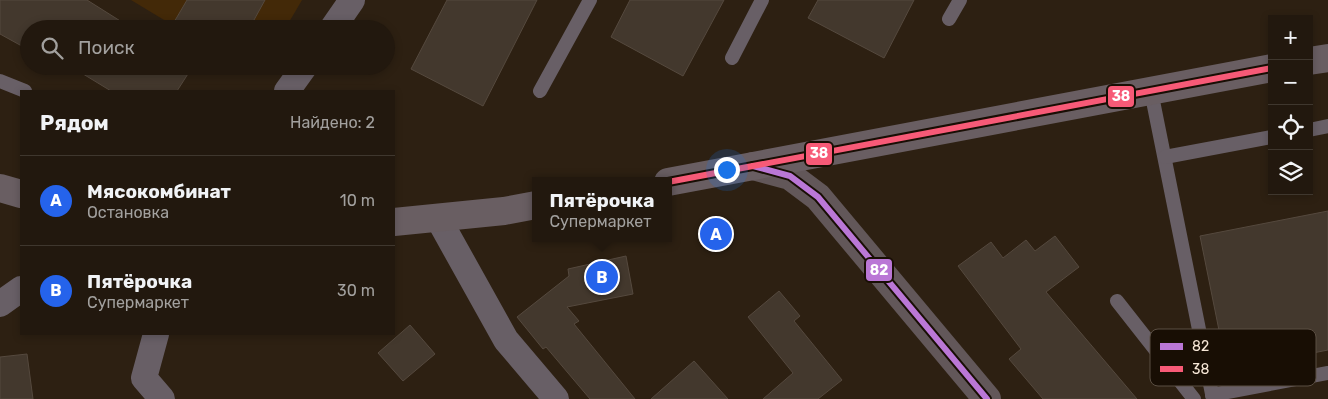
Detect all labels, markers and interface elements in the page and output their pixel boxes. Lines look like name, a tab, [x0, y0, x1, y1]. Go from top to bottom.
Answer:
map controls	[1268, 15, 1313, 195]
button: +	[1268, 15, 1313, 60]
search box	[20, 20, 395, 75]
icon: search	[38, 34, 66, 62]
text: Поиск	[78, 36, 135, 59]
button: −	[1268, 60, 1313, 105]
line badge: 38	[1107, 85, 1135, 108]
text: 38	[1112, 88, 1130, 105]
button: locate	[1268, 105, 1313, 150]
text: Рядом	[40, 110, 109, 135]
text: Найдено: 2	[290, 113, 375, 132]
line badge: 38	[805, 142, 833, 166]
text: 38	[810, 145, 828, 162]
button: layers	[1268, 150, 1313, 195]
your location	[714, 157, 740, 183]
popup	[532, 177, 672, 242]
text: Мясокомбинат	[87, 180, 231, 203]
text: Пятёрочка	[549, 189, 655, 212]
text: A	[50, 191, 62, 210]
text: 10 m	[340, 191, 375, 210]
text: Остановка	[87, 203, 169, 222]
text: Супермаркет	[549, 212, 651, 231]
pin: A	[700, 215, 732, 253]
pin: B	[586, 258, 618, 296]
line badge: 82	[865, 258, 893, 282]
text: 82	[870, 262, 888, 279]
text: Пятёрочка	[87, 270, 192, 293]
text: B	[50, 281, 62, 300]
text: 30 m	[337, 281, 375, 300]
text: Супермаркет	[87, 293, 189, 312]
legend	[1150, 329, 1316, 386]
text: 82	[1192, 338, 1209, 355]
text: 38	[1192, 361, 1209, 378]

